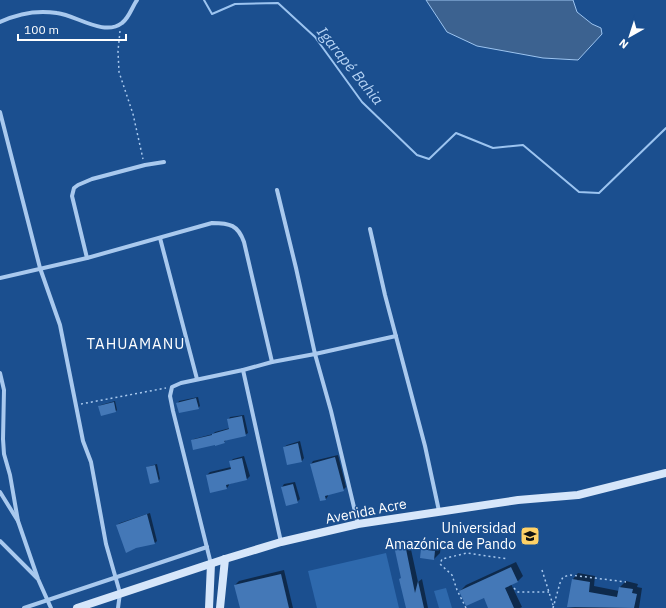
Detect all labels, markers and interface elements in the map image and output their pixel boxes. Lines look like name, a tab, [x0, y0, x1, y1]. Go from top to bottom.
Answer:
scale bar	[18, 16, 126, 42]
north arrow	[610, 16, 650, 56]
text: 100 m	[24, 22, 59, 37]
water label: Igarapé Bahia	[313, 23, 388, 109]
text: N	[616, 36, 631, 52]
district label: TAHUAMANU	[87, 334, 186, 353]
street label: Avenida Acre	[324, 494, 408, 528]
place label: Universidad Amazónica de Pando	[385, 519, 516, 553]
school or university icon: Universidad Amazónica de Pando	[519, 525, 541, 547]

